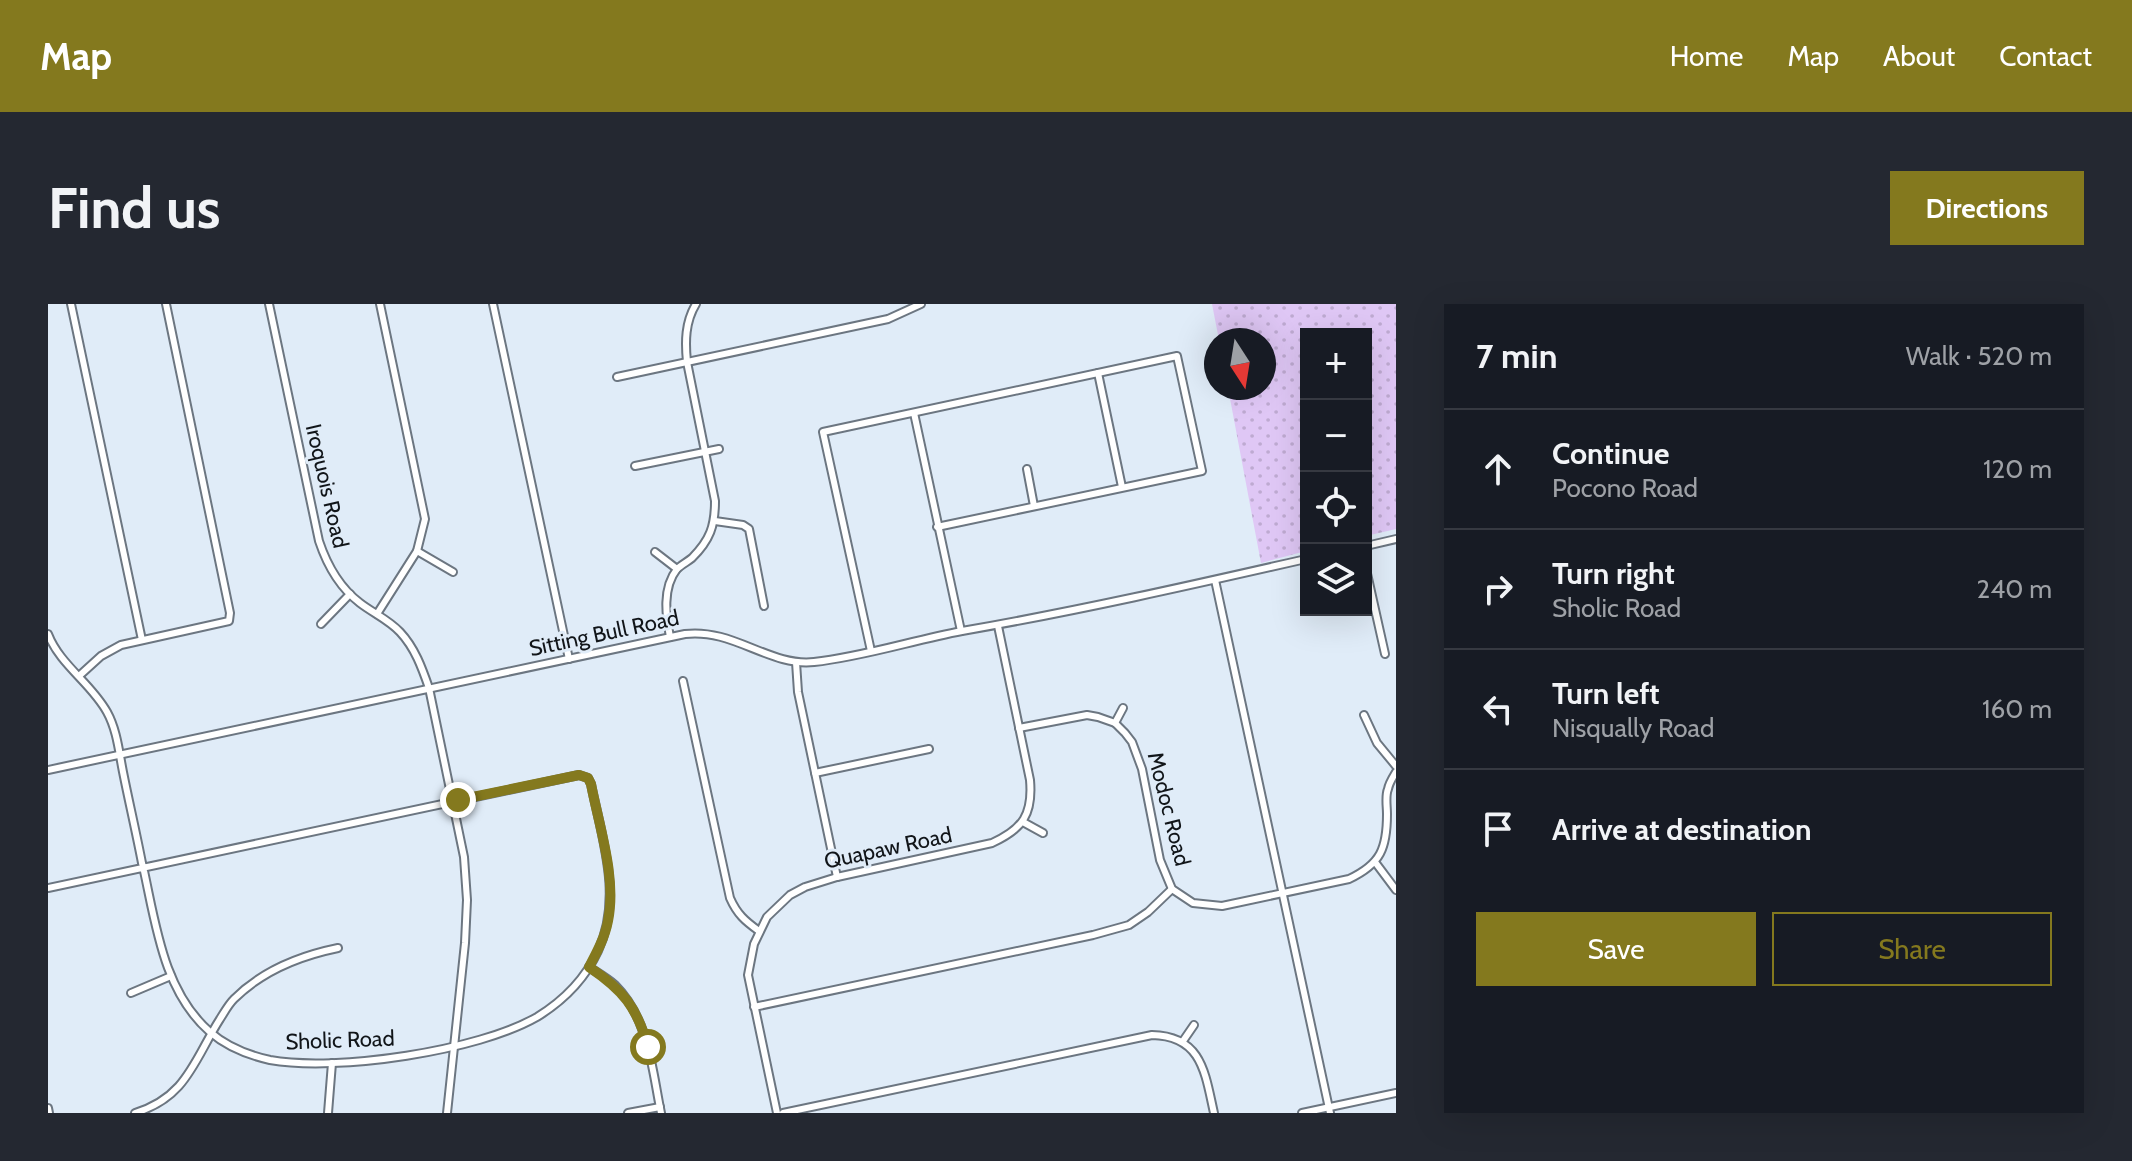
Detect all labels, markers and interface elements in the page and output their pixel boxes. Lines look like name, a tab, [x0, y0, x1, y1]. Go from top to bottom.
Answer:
text: Map	[40, 33, 112, 80]
text: Home	[1670, 39, 1743, 73]
text: Map	[1787, 39, 1839, 73]
text: About	[1883, 39, 1955, 73]
text: Contact	[1999, 39, 2092, 73]
button: Directions	[1890, 171, 2084, 245]
text: Find us	[48, 174, 221, 242]
north arrow	[1204, 328, 1276, 400]
map controls	[1300, 328, 1372, 616]
button: +	[1300, 328, 1372, 400]
text: 7 min	[1476, 335, 1557, 377]
text: Walk · 520 m	[1906, 340, 2052, 372]
button: −	[1300, 400, 1372, 472]
street label: Iroquois Road	[300, 421, 354, 551]
text: Continue	[1552, 435, 1669, 472]
icon: ahead	[1476, 447, 1520, 491]
text: 120 m	[1983, 453, 2052, 485]
button: locate	[1300, 472, 1372, 544]
text: Pocono Road	[1552, 472, 1698, 504]
button: layers	[1300, 544, 1372, 616]
text: Turn right	[1552, 555, 1675, 592]
icon: right	[1476, 567, 1520, 611]
text: 240 m	[1977, 573, 2052, 605]
text: Sholic Road	[1552, 592, 1681, 624]
street label: Sitting Bull Road	[527, 604, 681, 662]
text: Turn left	[1552, 675, 1660, 712]
icon: left	[1476, 687, 1520, 731]
text: 160 m	[1982, 693, 2052, 725]
text: Nisqually Road	[1552, 712, 1714, 744]
street label: Modoc Road	[1142, 749, 1196, 869]
route end	[440, 782, 476, 818]
icon: arrive	[1476, 807, 1520, 851]
text: Arrive at destination	[1552, 811, 1812, 848]
street label: Quapaw Road	[822, 821, 954, 875]
button: Save	[1476, 912, 1756, 986]
button: Share	[1772, 912, 2052, 986]
street label: Sholic Road	[285, 1025, 395, 1055]
route start	[630, 1029, 666, 1065]

